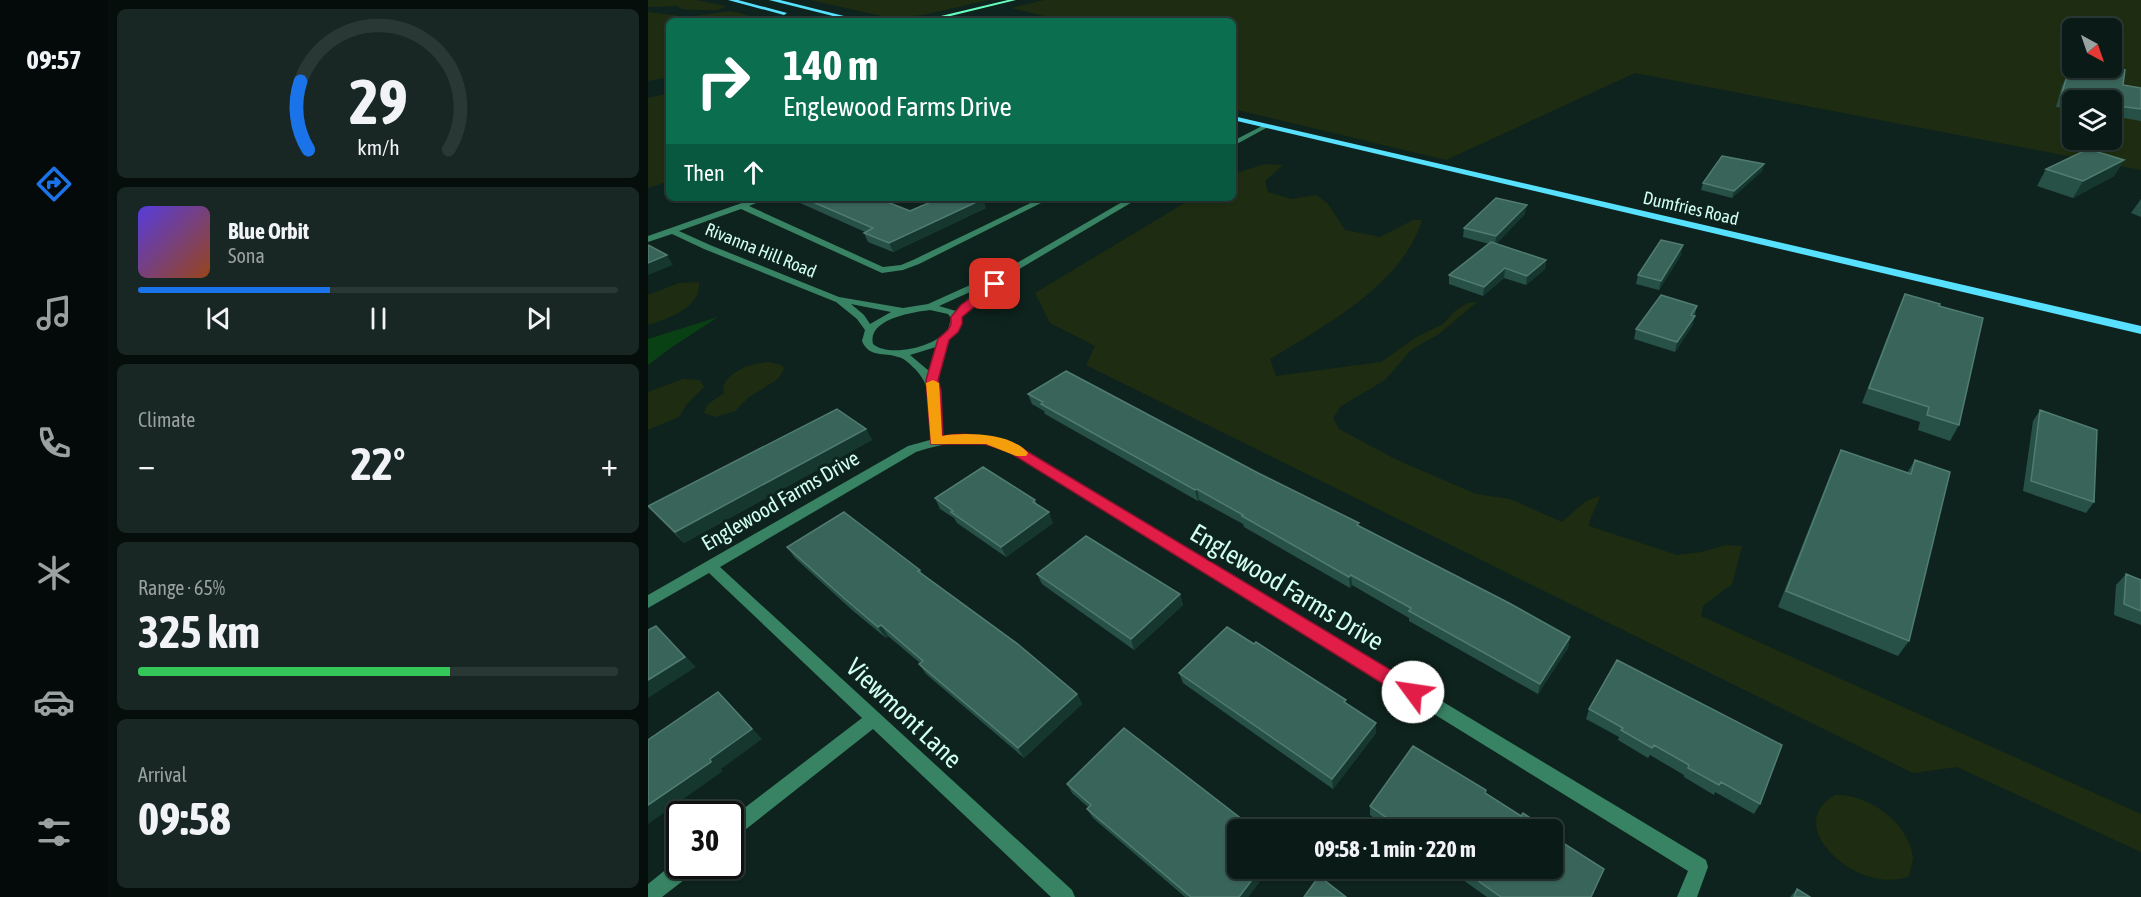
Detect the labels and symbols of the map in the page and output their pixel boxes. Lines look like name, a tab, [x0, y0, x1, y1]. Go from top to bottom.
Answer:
north arrow	[2062, 18, 2122, 78]
street label: Dumfries Road	[1641, 187, 1741, 229]
street label: Rivanna Hill Road	[702, 218, 820, 282]
pin	[969, 258, 1020, 309]
street label: Englewood Farms Drive	[697, 445, 863, 555]
street label: Englewood Farms Drive	[1185, 517, 1389, 657]
street label: Viewmont Lane	[840, 652, 968, 774]
position arrow	[1381, 660, 1445, 724]
speed limit sign: 30	[666, 801, 744, 879]

